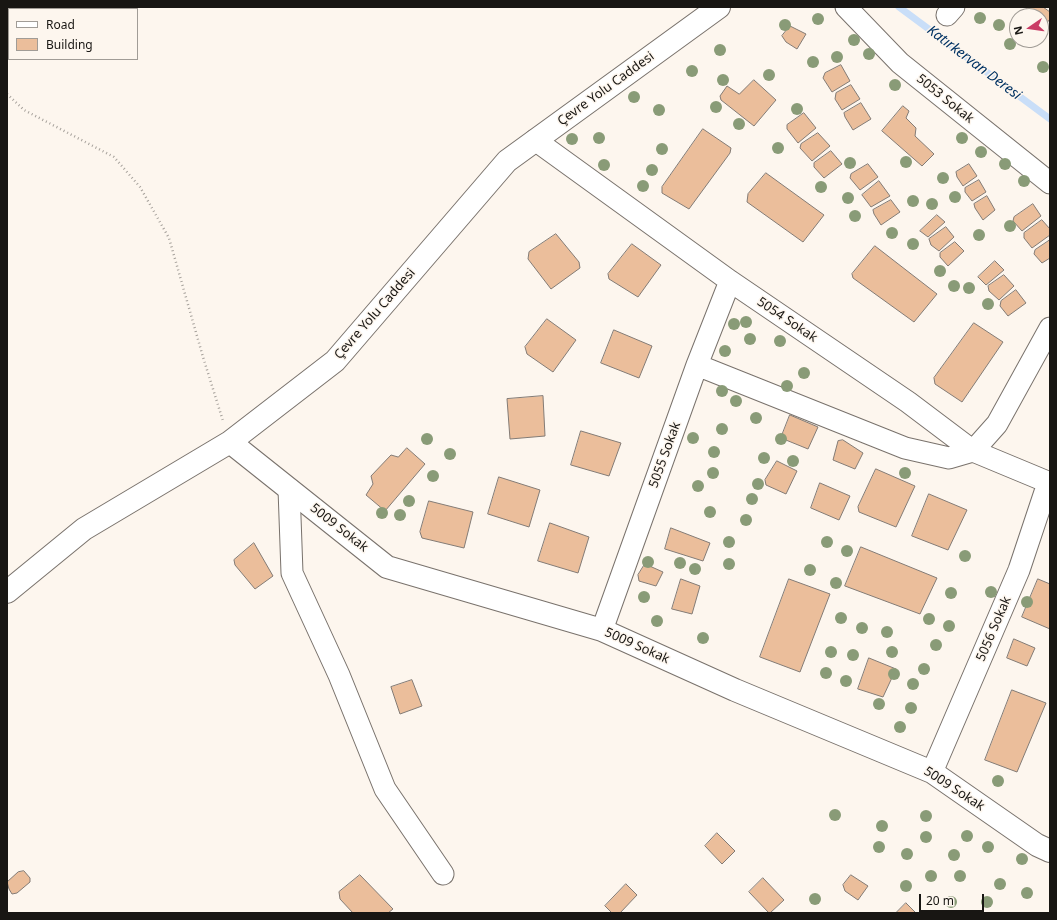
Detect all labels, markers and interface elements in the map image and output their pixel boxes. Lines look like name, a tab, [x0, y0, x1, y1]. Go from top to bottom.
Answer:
legend	[8, 8, 138, 60]
north arrow	[1009, 8, 1049, 48]
text: Road	[46, 16, 75, 33]
water label: Katırkervan Deresi	[924, 22, 1024, 104]
text: N	[1009, 25, 1026, 37]
text: Building	[46, 36, 93, 53]
street label: Çevre Yolu Caddesi	[555, 49, 657, 129]
street label: 5053 Sokak	[913, 71, 977, 127]
street label: Çevre Yolu Caddesi	[331, 265, 419, 363]
street label: 5054 Sokak	[754, 294, 820, 346]
street label: 5055 Sokak	[646, 420, 684, 490]
street label: 5009 Sokak	[307, 501, 371, 555]
street label: 5056 Sokak	[973, 594, 1015, 664]
street label: 5009 Sokak	[602, 625, 672, 667]
street label: 5009 Sokak	[921, 764, 987, 814]
scale bar	[921, 886, 986, 912]
text: 20 m	[926, 892, 954, 909]

